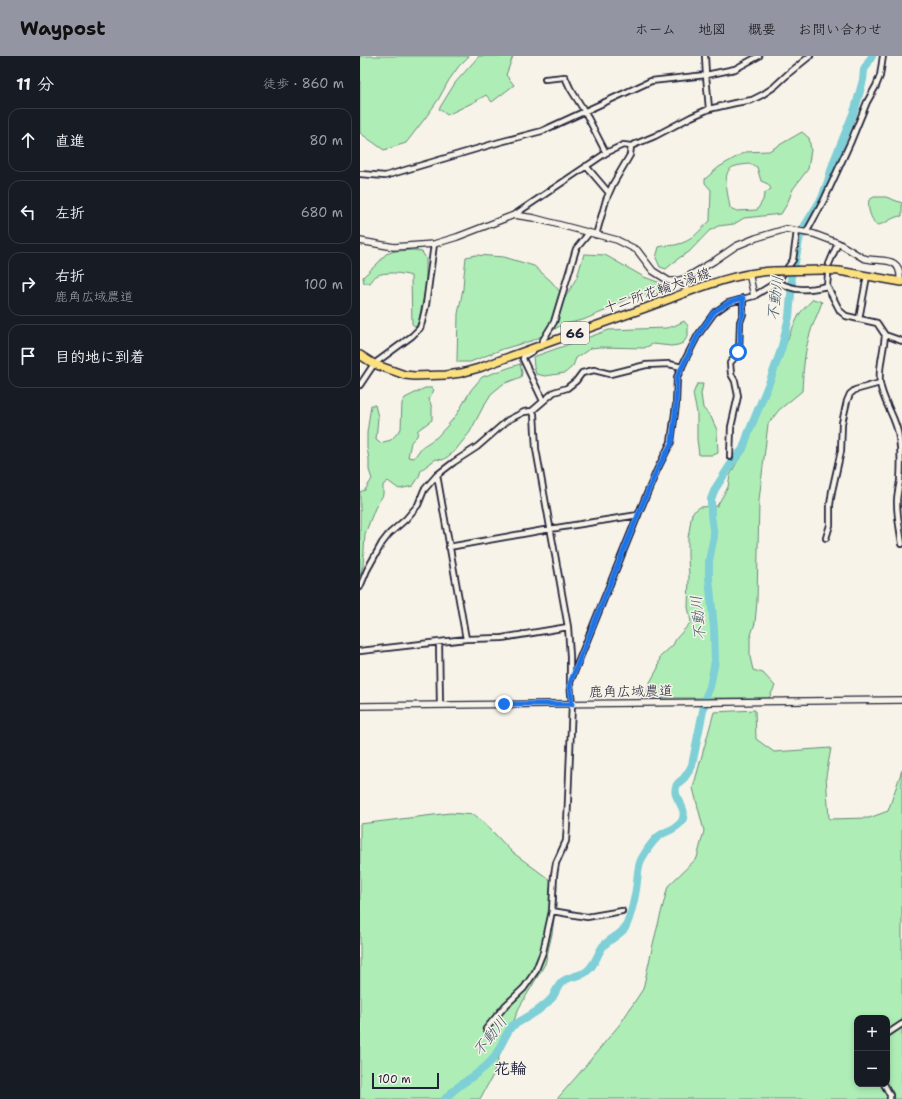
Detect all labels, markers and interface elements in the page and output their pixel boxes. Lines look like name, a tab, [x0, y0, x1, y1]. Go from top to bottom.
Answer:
text: Waypost	[20, 16, 105, 41]
text: ホーム	[635, 20, 676, 38]
text: 地図	[698, 20, 726, 38]
text: 概要	[748, 20, 776, 38]
text: お問い合わせ	[798, 20, 882, 38]
text: 11 分	[16, 73, 54, 95]
text: 徒歩 · 860 m	[263, 75, 344, 92]
icon: ahead	[17, 129, 39, 151]
text: 直進	[55, 131, 85, 151]
text: 80 m	[309, 132, 343, 149]
icon: left	[17, 201, 39, 223]
text: 左折	[55, 203, 85, 223]
text: 680 m	[301, 204, 343, 221]
street label: 十二所花輪大湯線	[601, 263, 713, 317]
text: 右折	[55, 266, 85, 286]
icon: right	[17, 273, 39, 295]
water label: 不動川	[762, 274, 788, 322]
text: 100 m	[304, 276, 343, 293]
text: 鹿角広域農道	[55, 288, 133, 305]
road number: 66	[561, 322, 589, 344]
route start	[729, 343, 747, 361]
icon: arrive	[17, 345, 39, 367]
text: 目的地に到着	[55, 347, 145, 367]
water label: 不動川	[686, 595, 710, 641]
street label: 鹿角広域農道	[589, 681, 673, 701]
route end	[495, 695, 513, 713]
water label: 不動川	[468, 1012, 512, 1060]
map controls	[854, 1015, 890, 1087]
button: +	[854, 1015, 890, 1051]
button: −	[854, 1051, 890, 1087]
district label: 花輪	[494, 1058, 527, 1079]
scale bar	[372, 1071, 439, 1090]
text: 100 m	[378, 1072, 411, 1087]

